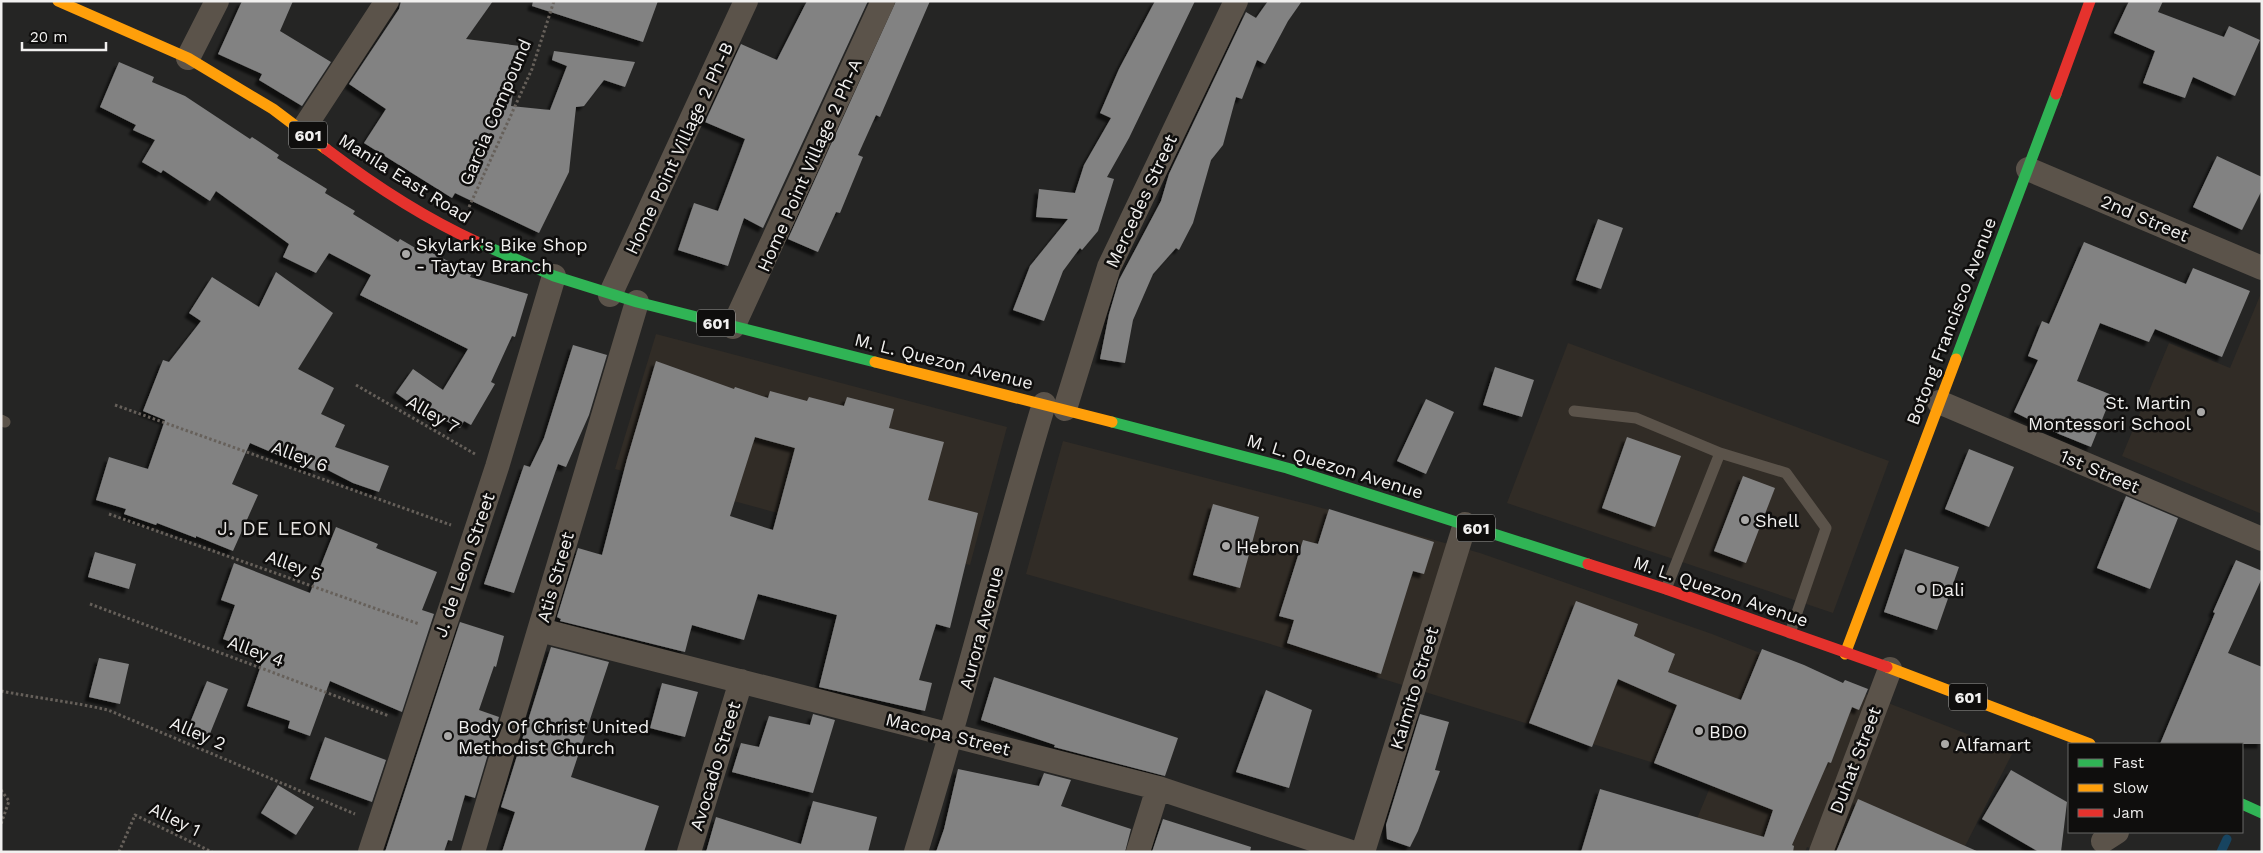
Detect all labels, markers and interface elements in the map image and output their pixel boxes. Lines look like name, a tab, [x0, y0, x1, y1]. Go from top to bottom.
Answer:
scale bar	[22, 20, 106, 52]
text: 20 m	[30, 28, 68, 46]
street label: Garcia Compound	[455, 36, 535, 188]
street label: Home Point Village 2 Ph-B	[621, 39, 737, 257]
street label: Home Point Village 2 Ph-A	[752, 55, 866, 275]
road number: 601	[289, 122, 327, 148]
street label: Manila East Road	[335, 129, 475, 227]
street label: Mercedes Street	[1101, 131, 1181, 271]
street label: 2nd Street	[2098, 190, 2192, 246]
street label: Botong Francisco Avenue	[1902, 214, 2000, 428]
place label: Skylark's Bike Shop - Taytay Branch	[416, 234, 588, 276]
marker: Skylark's Bike Shop - Taytay Branch	[400, 248, 412, 260]
road number: 601	[697, 309, 735, 336]
street label: M. L. Quezon Avenue	[852, 329, 1036, 393]
street label: Alley 7	[403, 391, 463, 437]
place label: St. Martin Montessori School	[2028, 392, 2191, 434]
marker: St. Martin Montessori School	[2195, 406, 2207, 418]
street label: M. L. Quezon Avenue	[1244, 429, 1426, 503]
street label: Alley 6	[269, 436, 331, 476]
street label: 1st Street	[2057, 445, 2143, 497]
street label: J. de Leon Street	[429, 489, 499, 640]
place label: Shell	[1755, 510, 1800, 531]
road number: 601	[1457, 514, 1495, 542]
marker: Shell	[1739, 514, 1751, 526]
district label: J. DE LEON	[217, 517, 333, 540]
street label: Atis Street	[532, 529, 578, 625]
place label: Hebron	[1236, 536, 1300, 557]
marker: Hebron	[1220, 540, 1232, 552]
street label: Alley 5	[263, 545, 325, 585]
street label: M. L. Quezon Avenue	[1631, 551, 1811, 631]
street label: Aurora Avenue	[954, 564, 1008, 692]
place label: Dali	[1931, 579, 1964, 600]
marker: Dali	[1915, 583, 1927, 595]
street label: Kaimito Street	[1385, 624, 1443, 752]
street label: Alley 4	[225, 631, 287, 671]
road number: 601	[1949, 684, 1987, 710]
street label: Avocado Street	[685, 698, 745, 833]
street label: Duhat Street	[1825, 703, 1885, 816]
street label: Macopa Street	[883, 708, 1013, 760]
street label: Alley 2	[167, 712, 229, 754]
place label: Body Of Christ United Methodist Church	[458, 716, 649, 758]
place label: BDO	[1709, 721, 1747, 742]
marker: BDO	[1693, 725, 1705, 737]
marker: Body Of Christ United Methodist Church	[442, 730, 454, 742]
place label: Alfamart	[1955, 734, 2031, 755]
marker: Alfamart	[1939, 738, 1951, 750]
legend	[2068, 743, 2243, 833]
text: Fast	[2113, 754, 2145, 772]
text: Slow	[2113, 779, 2149, 797]
street label: Alley 1	[146, 798, 204, 840]
text: Jam	[2113, 804, 2144, 822]

